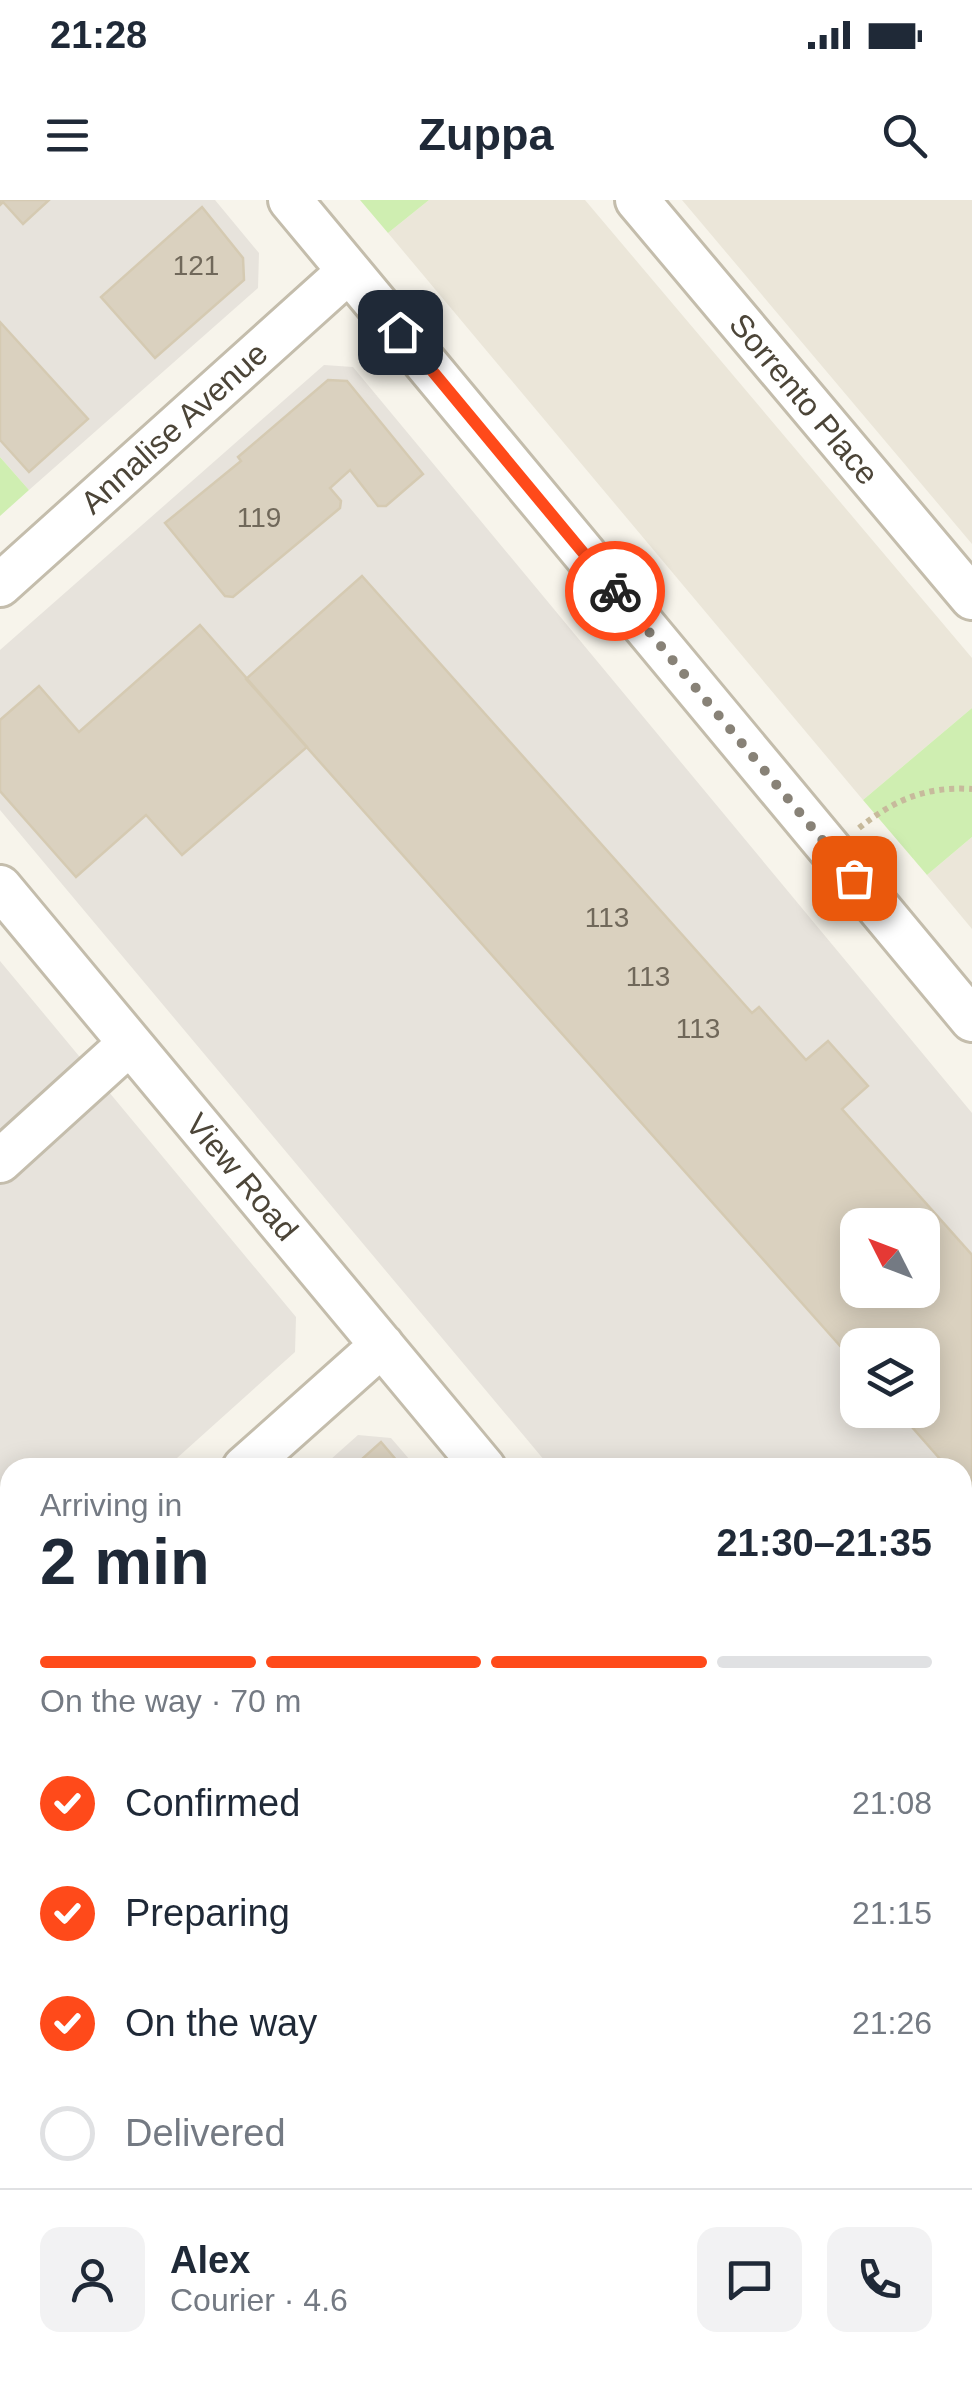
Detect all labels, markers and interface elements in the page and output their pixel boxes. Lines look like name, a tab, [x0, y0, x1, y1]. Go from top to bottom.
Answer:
text: 21:28	[50, 14, 147, 56]
icon: menu	[40, 108, 95, 163]
icon: search	[877, 108, 932, 163]
text: Zuppa	[419, 109, 553, 160]
house number: 121	[173, 250, 219, 281]
pin	[358, 290, 443, 375]
icon: home	[373, 305, 428, 360]
street label: Sorrento Place	[722, 306, 886, 492]
street label: Annalise Avenue	[74, 335, 274, 521]
house number: 119	[237, 502, 281, 533]
courier	[565, 541, 665, 641]
icon: bike	[588, 564, 643, 619]
pin	[812, 836, 897, 921]
icon: bag	[827, 851, 882, 906]
house number: 113	[585, 902, 629, 933]
house number: 113	[626, 961, 670, 992]
house number: 113	[676, 1013, 720, 1044]
street label: View Road	[179, 1106, 305, 1248]
north arrow	[840, 1208, 940, 1308]
map controls	[840, 1208, 940, 1428]
button: layers	[840, 1328, 940, 1428]
text: Arriving in	[40, 1487, 182, 1523]
text: 21:30–21:35	[716, 1522, 932, 1564]
text: 2 min	[40, 1525, 210, 1598]
text: On the way · 70 m	[40, 1683, 301, 1719]
icon: check	[40, 1776, 95, 1831]
text: Confirmed	[125, 1782, 300, 1824]
text: 21:08	[852, 1785, 932, 1821]
icon: check	[40, 1886, 95, 1941]
text: Preparing	[125, 1892, 290, 1934]
text: 21:15	[852, 1895, 932, 1931]
icon: check	[40, 1996, 95, 2051]
text: On the way	[125, 2002, 317, 2044]
text: 21:26	[852, 2005, 932, 2041]
text: Delivered	[125, 2112, 286, 2154]
button: person	[40, 2227, 145, 2332]
button: chat	[697, 2227, 802, 2332]
button: phone	[827, 2227, 932, 2332]
text: Alex	[170, 2239, 250, 2281]
text: Courier · 4.6	[170, 2282, 348, 2318]

